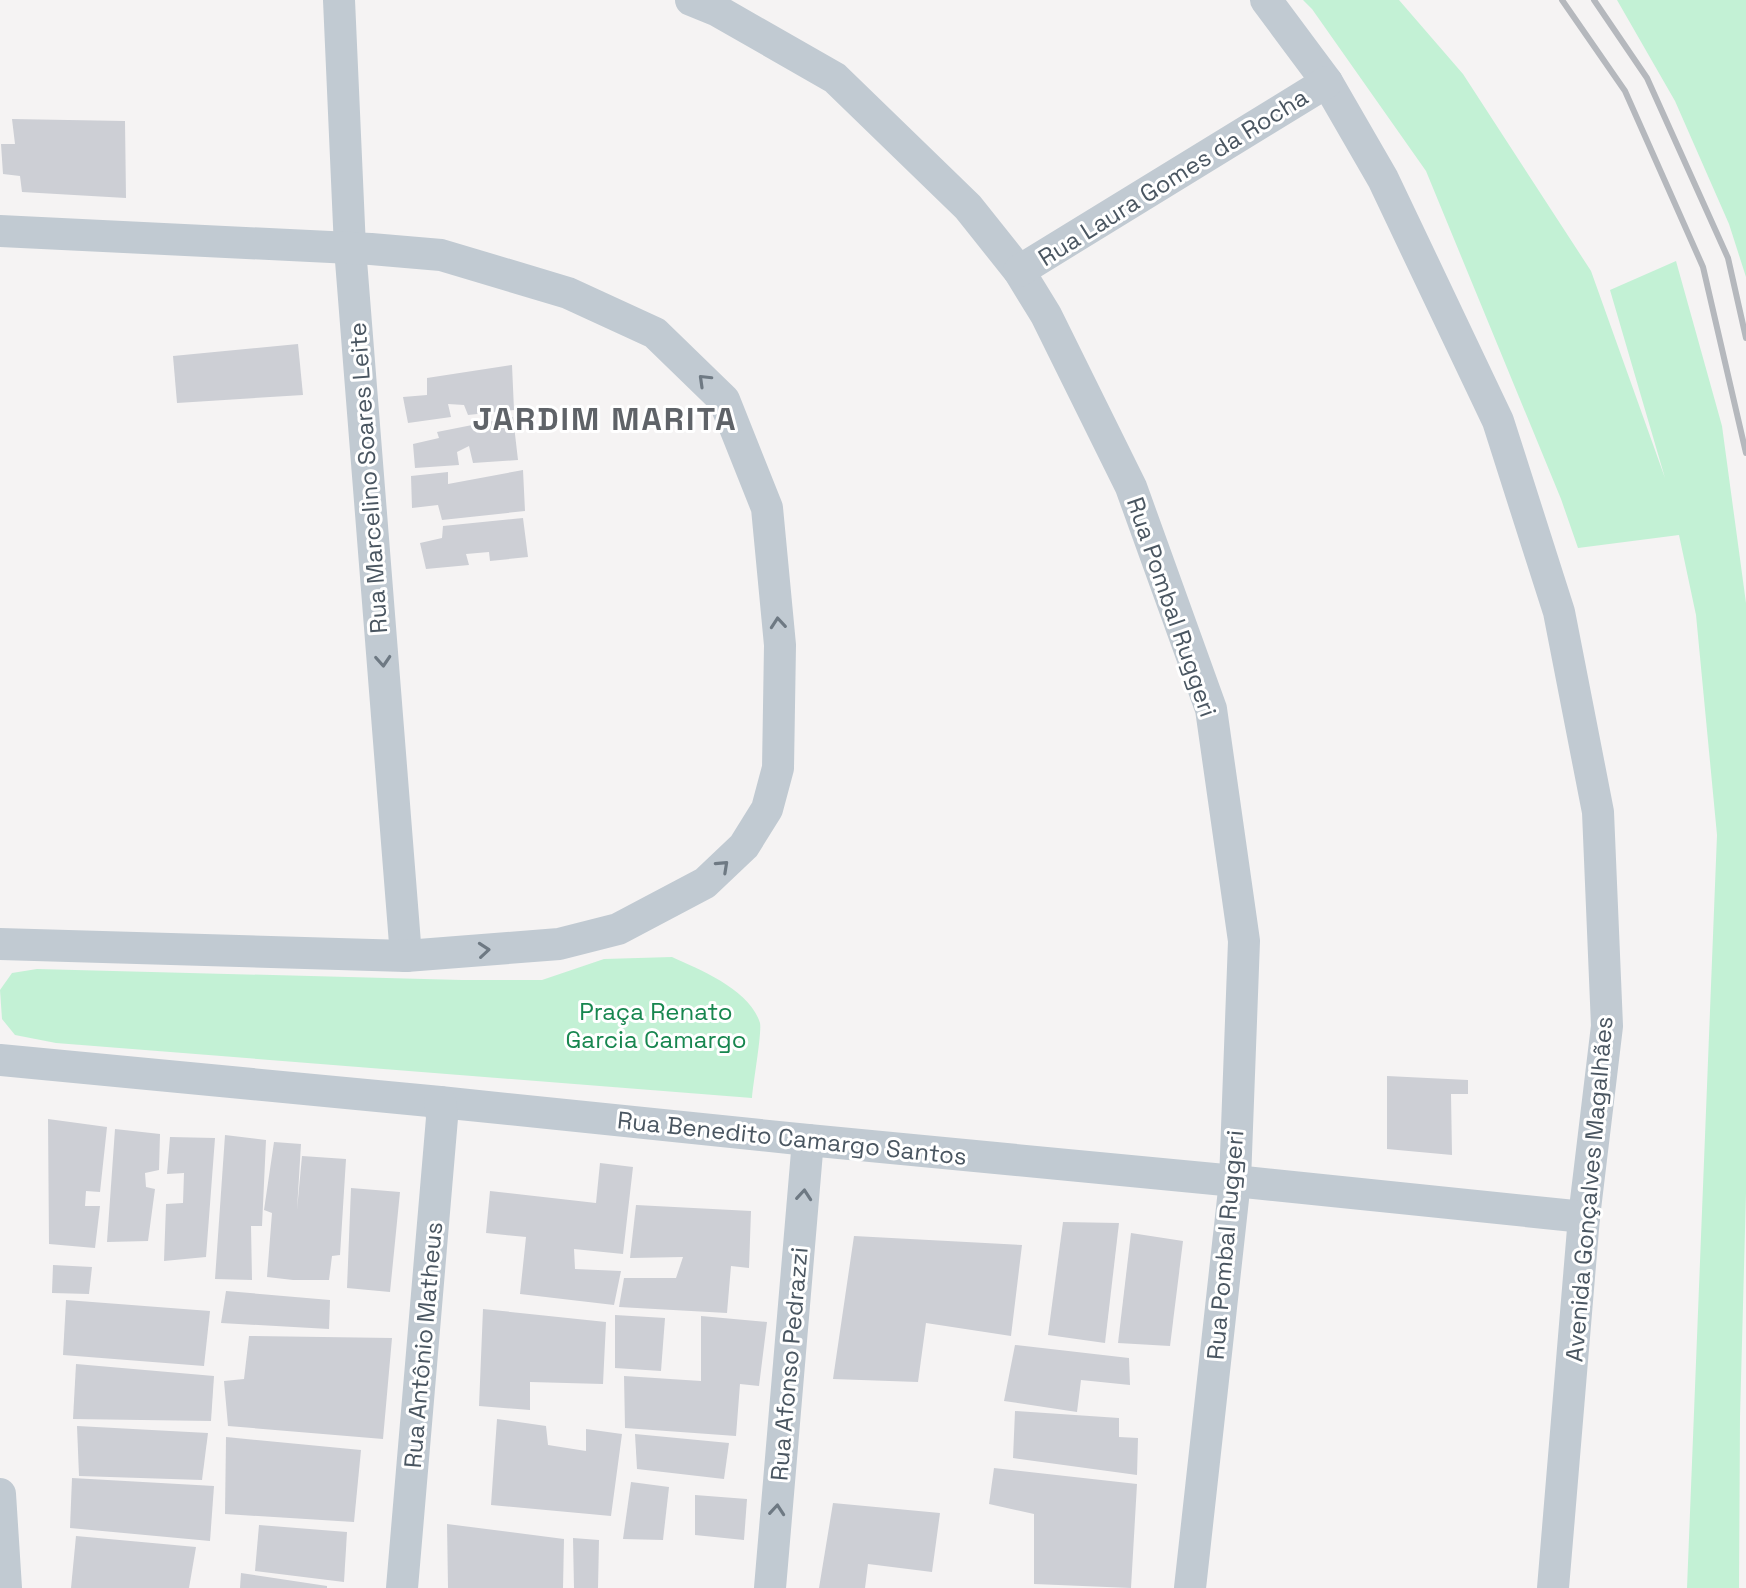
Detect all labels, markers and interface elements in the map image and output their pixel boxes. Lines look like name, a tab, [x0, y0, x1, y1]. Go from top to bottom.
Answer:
street label: Rua Laura Gomes da Rocha	[1032, 81, 1314, 273]
street label: Rua Marcelino Soares Leite	[342, 321, 394, 635]
one-way arrow	[699, 375, 713, 389]
district label: JARDIM MARITA	[472, 399, 738, 439]
street label: Rua Pombal Ruggeri	[1120, 493, 1224, 721]
one-way arrow	[770, 616, 787, 629]
one-way arrow	[374, 655, 391, 668]
one-way arrow	[714, 861, 728, 875]
one-way arrow	[478, 942, 491, 959]
park label: Praça Renato Garcia Camargo	[566, 996, 746, 1055]
street label: Avenida Gonçalves Magalhães	[1558, 1015, 1620, 1363]
street label: Rua Benedito Camargo Santos	[616, 1104, 968, 1172]
street label: Rua Pombal Ruggeri	[1200, 1129, 1250, 1361]
one-way arrow	[795, 1188, 812, 1201]
street label: Rua Antônio Matheus	[397, 1221, 449, 1469]
street label: Rua Afonso Pedrazzi	[763, 1246, 815, 1482]
one-way arrow	[768, 1503, 785, 1516]

